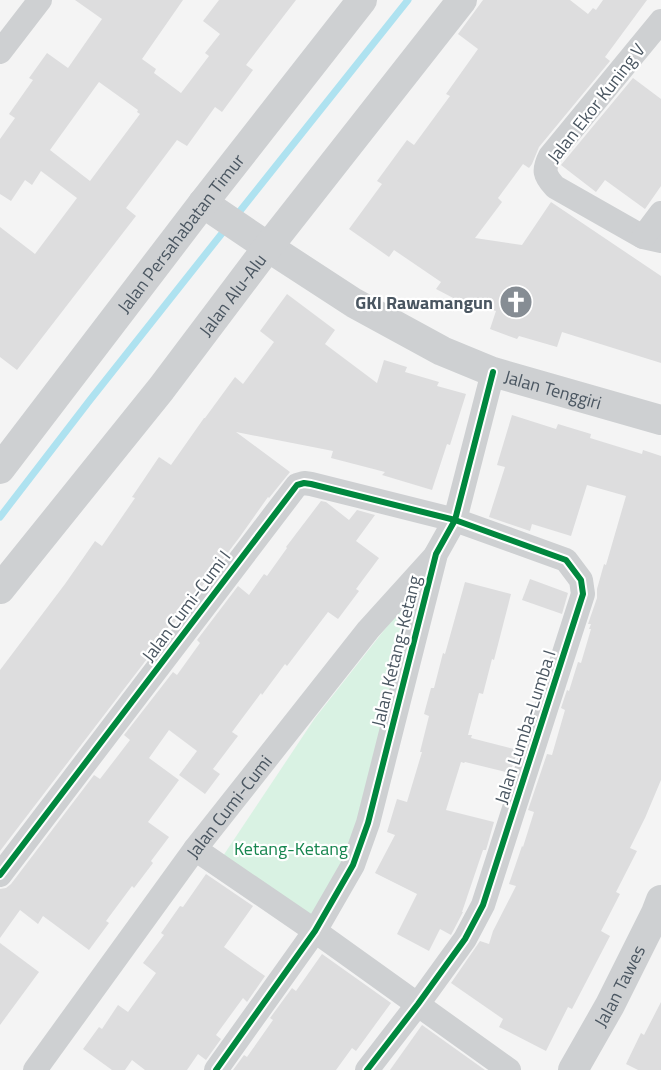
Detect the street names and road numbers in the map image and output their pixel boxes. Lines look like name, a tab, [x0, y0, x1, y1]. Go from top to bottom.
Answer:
street label: Jalan Ekor Kuning V	[541, 37, 652, 169]
street label: Jalan Persahabatan Timur	[110, 148, 251, 319]
street label: Jalan Alu-Alu	[192, 247, 272, 342]
street label: Jalan Tenggiri	[501, 362, 605, 416]
street label: Jalan Cumi-Cumi I	[135, 545, 237, 667]
street label: Jalan Ketang-Ketang	[364, 572, 428, 730]
street label: Jalan Lumba-Lumba I	[487, 646, 563, 808]
street label: Jalan Cumi-Cumi	[179, 749, 278, 864]
street label: Jalan Tawes	[587, 940, 651, 1032]

